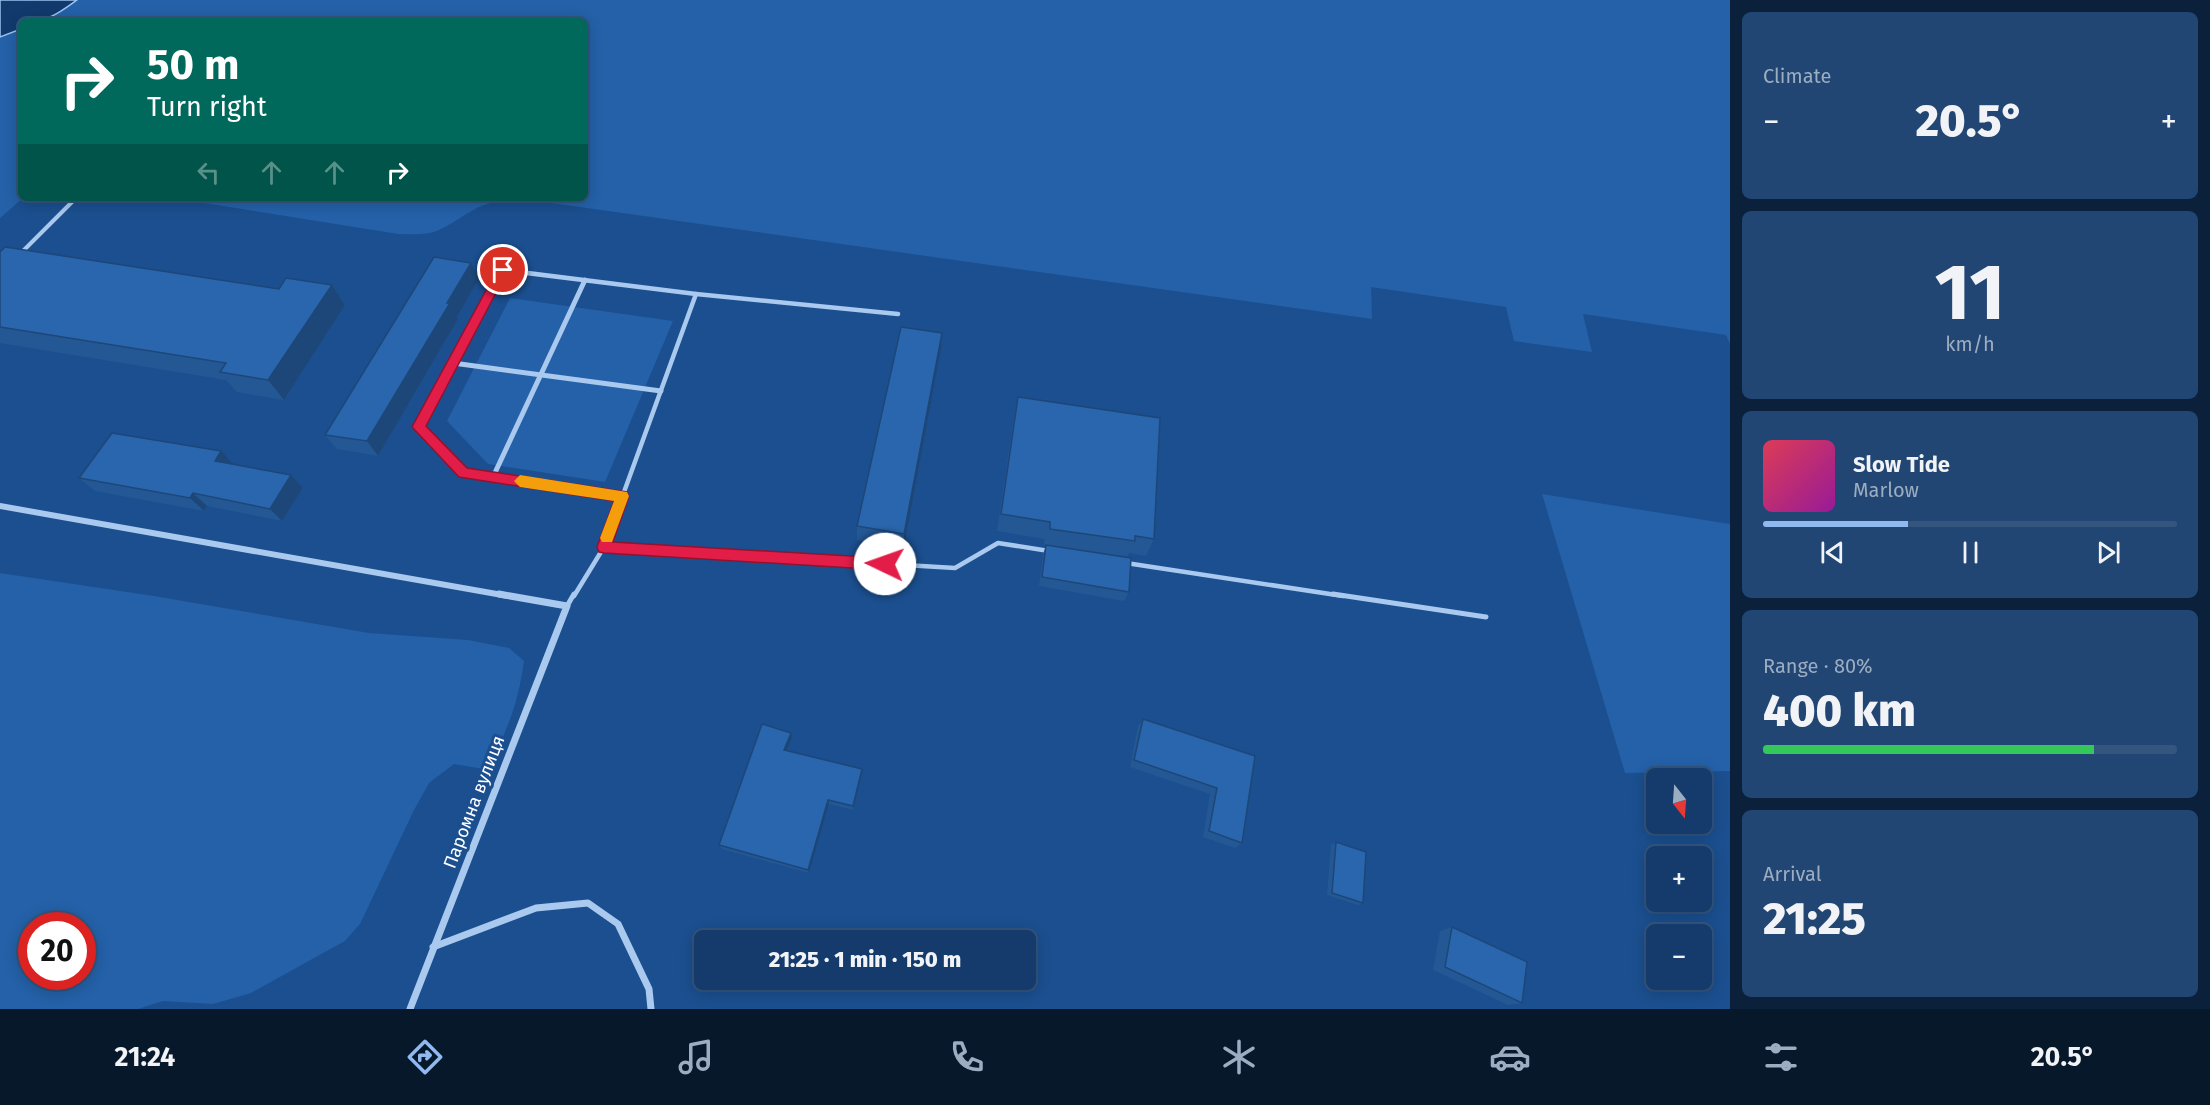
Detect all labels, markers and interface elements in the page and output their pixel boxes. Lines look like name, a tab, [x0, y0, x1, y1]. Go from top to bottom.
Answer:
text: 50 m	[147, 40, 240, 90]
icon: right	[48, 42, 126, 120]
text: Climate	[1763, 64, 1831, 88]
text: Turn right	[147, 91, 267, 123]
text: 20.5°	[1915, 94, 2025, 148]
text: −	[1763, 102, 1780, 142]
text: +	[2161, 102, 2177, 142]
icon: left	[192, 156, 225, 189]
icon: ahead	[255, 156, 288, 189]
icon: ahead	[318, 156, 351, 189]
icon: right	[381, 156, 414, 189]
pin	[477, 244, 528, 295]
text: 11	[1935, 246, 2005, 340]
icon: arrive	[486, 253, 519, 286]
text: km/h	[1945, 332, 1995, 356]
text: Slow Tide	[1853, 451, 1950, 478]
text: Marlow	[1853, 478, 1919, 502]
position arrow	[853, 532, 917, 596]
icon: previous	[1816, 536, 1849, 569]
icon: pause	[1954, 536, 1987, 569]
icon: next	[2092, 536, 2125, 569]
text: Range · 80%	[1763, 654, 1873, 678]
text: 400 km	[1763, 684, 1916, 738]
street label: Паромна вулиця	[439, 732, 509, 872]
north arrow	[1646, 768, 1712, 834]
map controls	[1646, 768, 1712, 990]
button: +	[1646, 846, 1712, 912]
text: Arrival	[1763, 862, 1822, 886]
text: 21:25	[1763, 892, 1866, 946]
speed limit sign: 20	[18, 912, 96, 990]
button: −	[1646, 924, 1712, 990]
text: 21:25 · 1 min · 150 m	[769, 946, 961, 973]
icon: directions	[404, 1036, 446, 1078]
icon: music	[675, 1036, 717, 1078]
icon: phone	[946, 1036, 988, 1078]
icon: climate	[1218, 1036, 1260, 1078]
icon: car	[1489, 1036, 1531, 1078]
icon: filters	[1760, 1036, 1802, 1078]
text: 21:24	[115, 1041, 175, 1073]
text: 20.5°	[2031, 1041, 2095, 1073]

